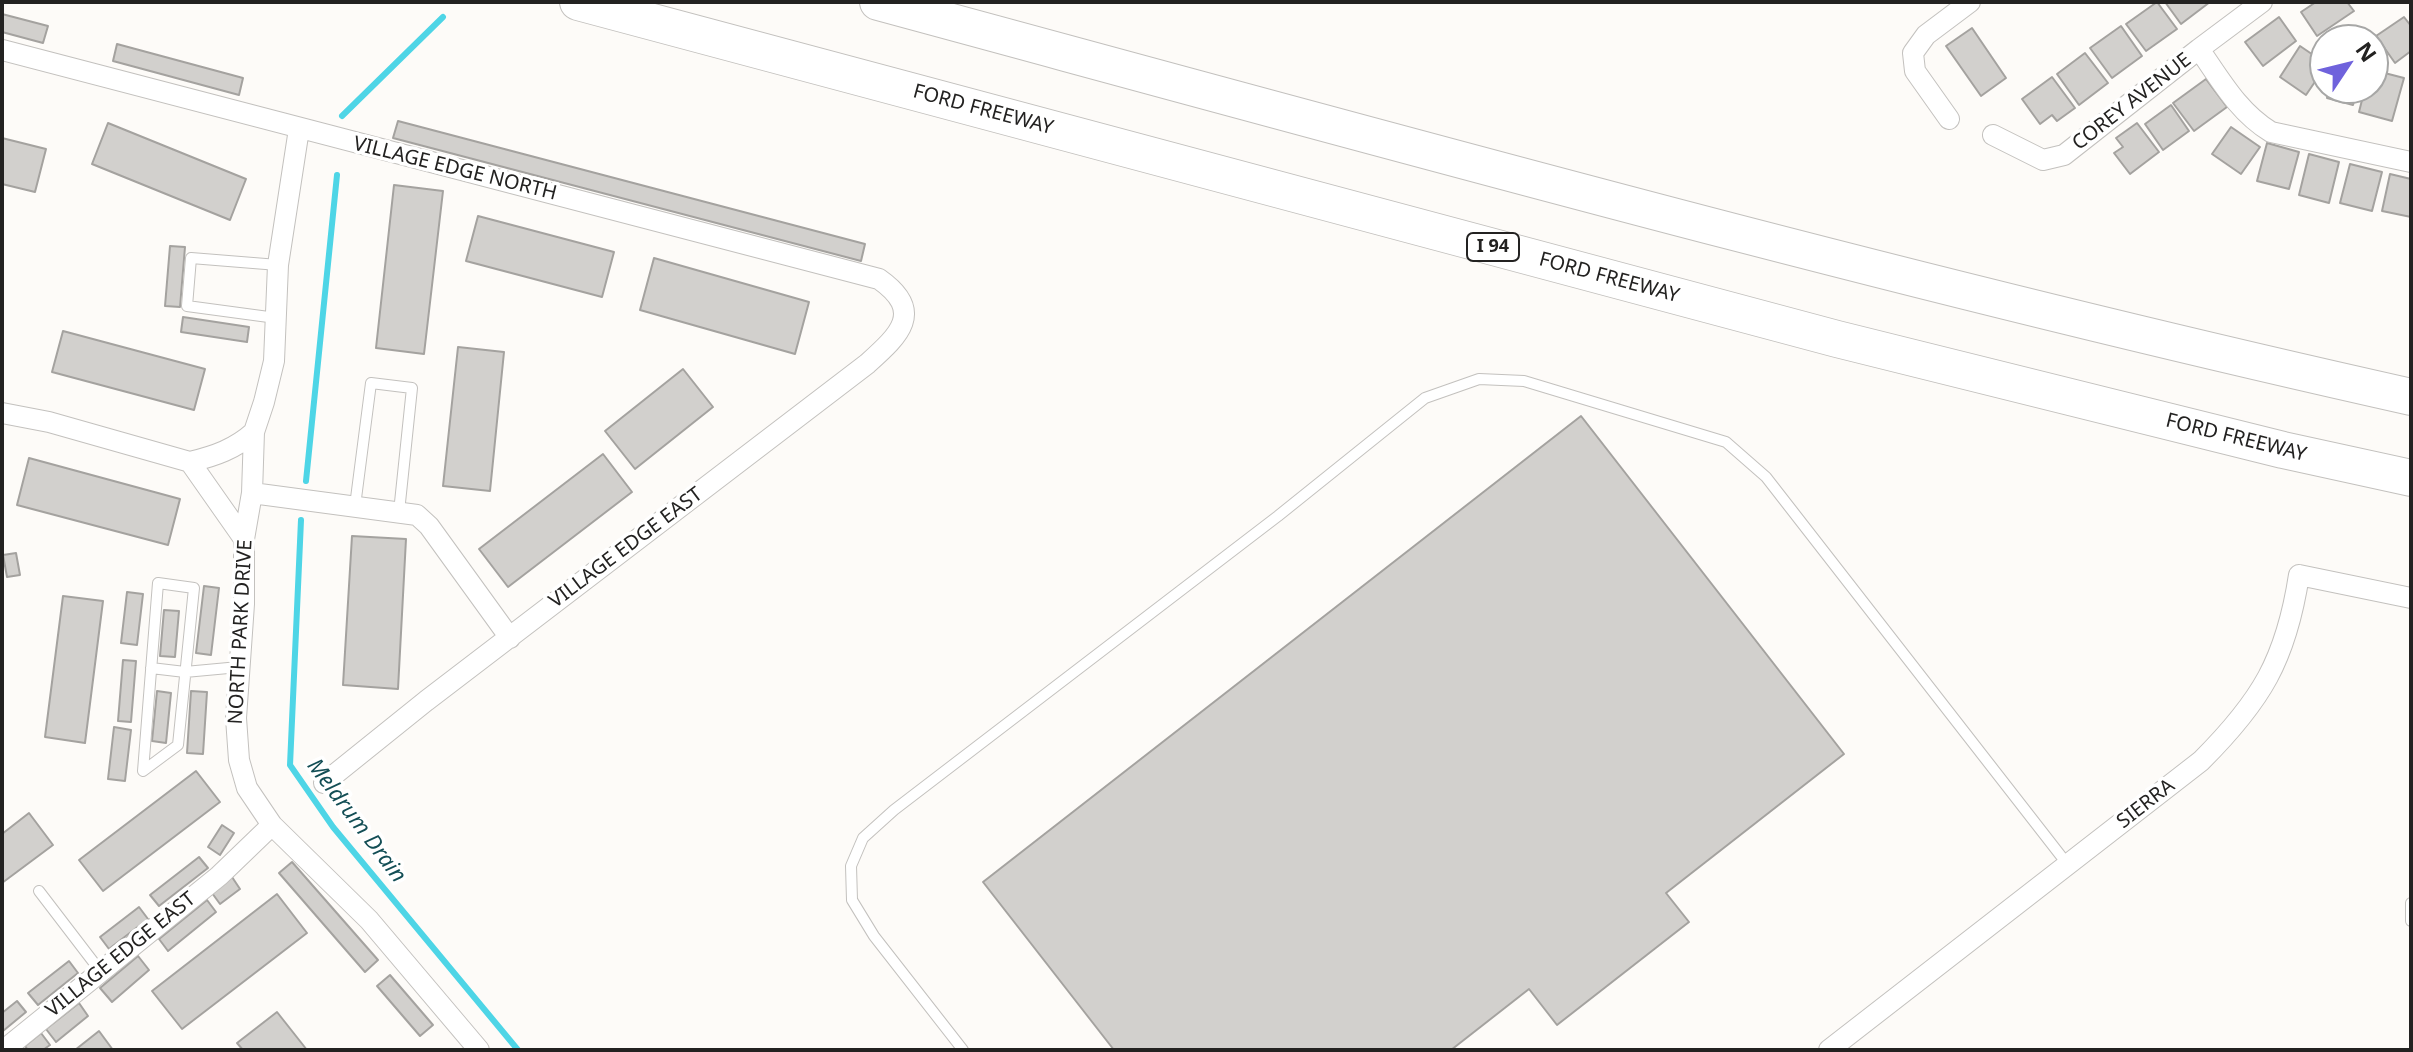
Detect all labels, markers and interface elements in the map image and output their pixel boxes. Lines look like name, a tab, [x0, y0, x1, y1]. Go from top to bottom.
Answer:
north arrow	[2309, 24, 2389, 104]
text: N	[2350, 35, 2384, 67]
street label: COREY AVENUE	[2068, 48, 2196, 156]
street label: FORD FREEWAY	[910, 80, 1056, 140]
street label: VILLAGE EDGE NORTH	[351, 132, 559, 206]
road number: I 94	[1467, 233, 1519, 261]
street label: FORD FREEWAY	[1536, 248, 1682, 308]
street label: FORD FREEWAY	[2163, 409, 2309, 467]
street label: VILLAGE EDGE EAST	[545, 483, 707, 613]
street label: NORTH PARK DRIVE	[224, 539, 258, 725]
water label: Meldrum Drain	[301, 754, 411, 888]
street label: SIERRA	[2112, 774, 2180, 834]
street label: VILLAGE EDGE EAST	[41, 887, 201, 1023]

